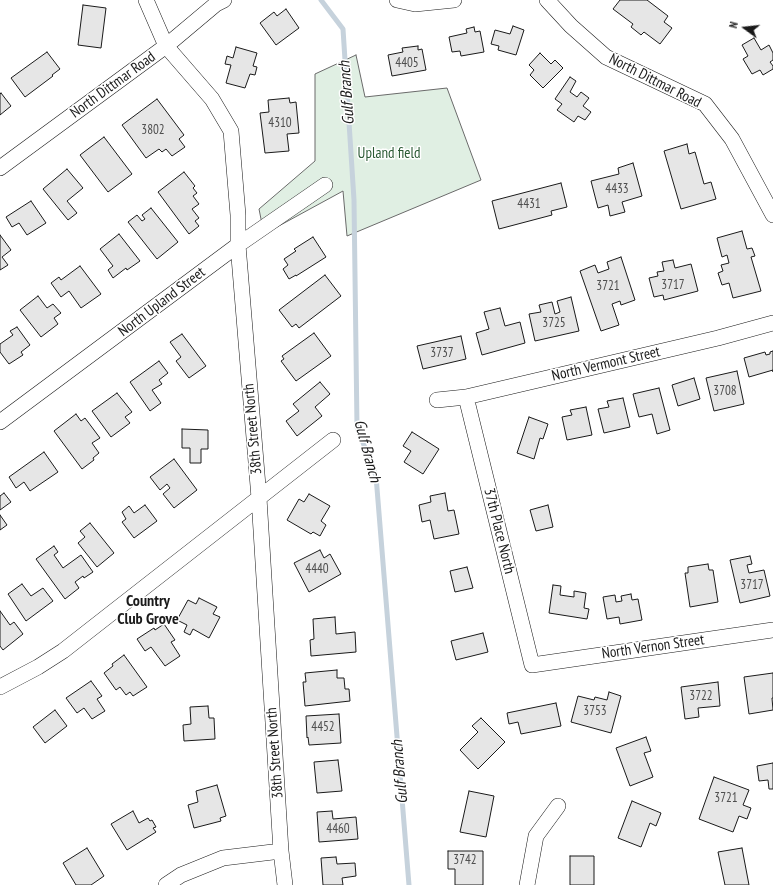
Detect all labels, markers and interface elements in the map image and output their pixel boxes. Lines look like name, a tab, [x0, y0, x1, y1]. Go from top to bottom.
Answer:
north arrow	[725, 8, 765, 48]
text: N	[726, 20, 741, 30]
street label: North Dittmar Road	[67, 48, 159, 122]
street label: North Dittmar Road	[606, 50, 704, 112]
house number: 4405	[395, 55, 419, 71]
water label: Gulf Branch	[335, 60, 359, 126]
house number: 4310	[268, 115, 292, 131]
house number: 3802	[141, 122, 165, 138]
park label: Upland field	[358, 145, 420, 163]
house number: 4433	[605, 181, 629, 197]
house number: 4431	[517, 196, 541, 212]
street label: North Upland Street	[115, 263, 209, 341]
house number: 3717	[661, 277, 685, 293]
house number: 3721	[596, 278, 620, 294]
house number: 3725	[542, 315, 566, 331]
street label: North Vermont Street	[550, 343, 662, 385]
house number: 3737	[430, 345, 454, 361]
street label: 38th Street North	[240, 383, 266, 475]
house number: 3708	[713, 383, 737, 399]
water label: Gulf Branch	[349, 418, 385, 484]
street label: 37th Place North	[480, 486, 518, 576]
house number: 4440	[305, 561, 329, 577]
house number: 3717	[740, 577, 764, 593]
district label: Country Club Grove	[117, 591, 179, 629]
street label: North Vernon Street	[601, 631, 705, 663]
house number: 3722	[689, 688, 713, 704]
house number: 3753	[583, 703, 607, 719]
street label: 38th Street North	[263, 707, 287, 799]
house number: 4452	[311, 719, 335, 735]
water label: Gulf Branch	[388, 739, 412, 805]
house number: 3721	[714, 790, 738, 806]
house number: 4460	[326, 821, 350, 837]
house number: 3742	[453, 852, 477, 868]

